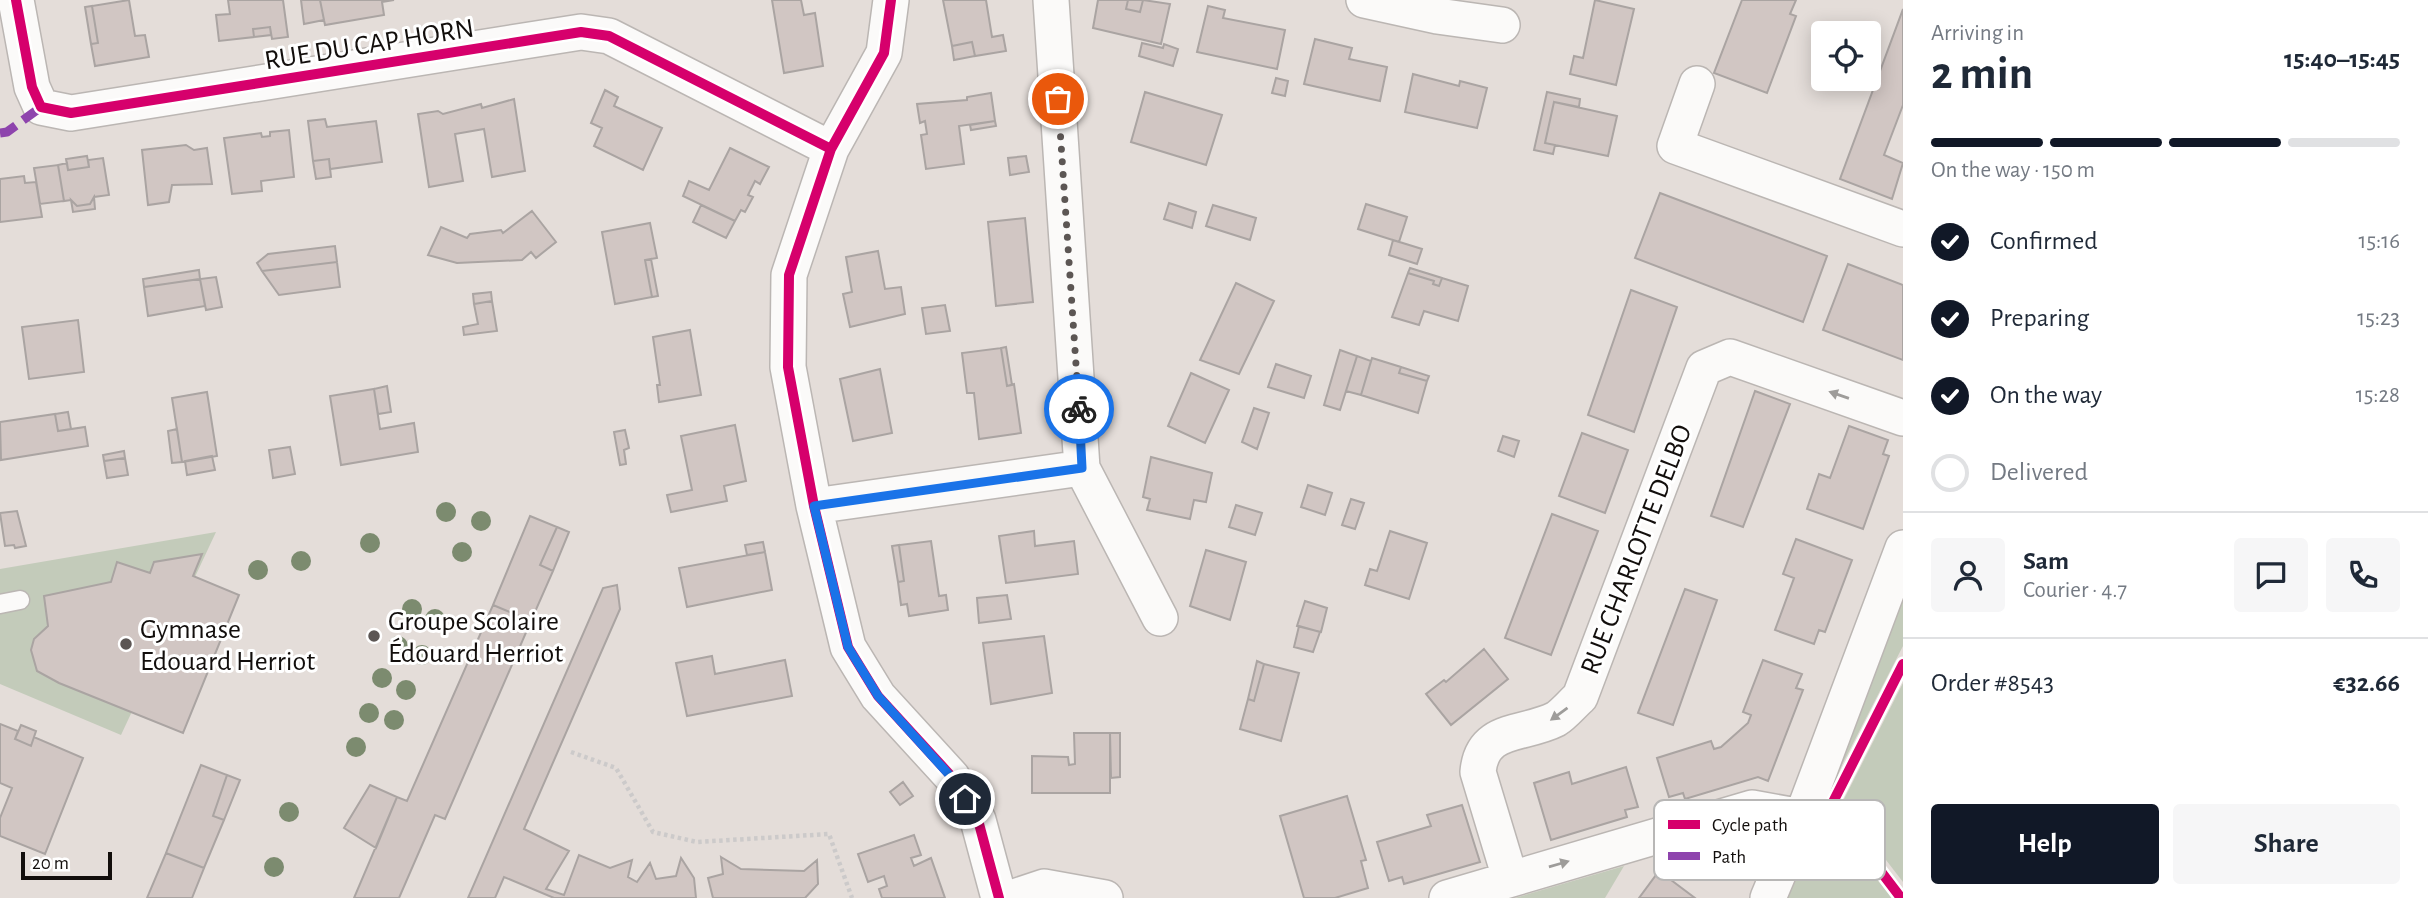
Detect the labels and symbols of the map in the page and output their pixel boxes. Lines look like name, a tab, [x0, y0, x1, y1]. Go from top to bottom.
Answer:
street label: RUE DU CAP HORN	[262, 15, 476, 75]
pin	[1028, 69, 1088, 129]
courier	[1044, 374, 1114, 444]
one-way arrow	[1828, 389, 1849, 400]
street label: RUE CHARLOTTE DELBO	[1576, 421, 1697, 678]
place label: Groupe Scolaire Édouard Herriot	[388, 608, 563, 668]
place label: Gymnase Edouard Herriot	[140, 616, 315, 676]
marker: Groupe Scolaire Édouard Herriot	[366, 628, 382, 644]
marker: Gymnase Edouard Herriot	[118, 636, 134, 652]
one-way arrow	[1550, 707, 1569, 721]
pin	[935, 769, 995, 829]
legend	[1654, 800, 1885, 880]
text: Cycle path	[1712, 816, 1788, 835]
text: Path	[1712, 848, 1746, 867]
scale bar	[21, 849, 112, 881]
one-way arrow	[1549, 858, 1570, 868]

